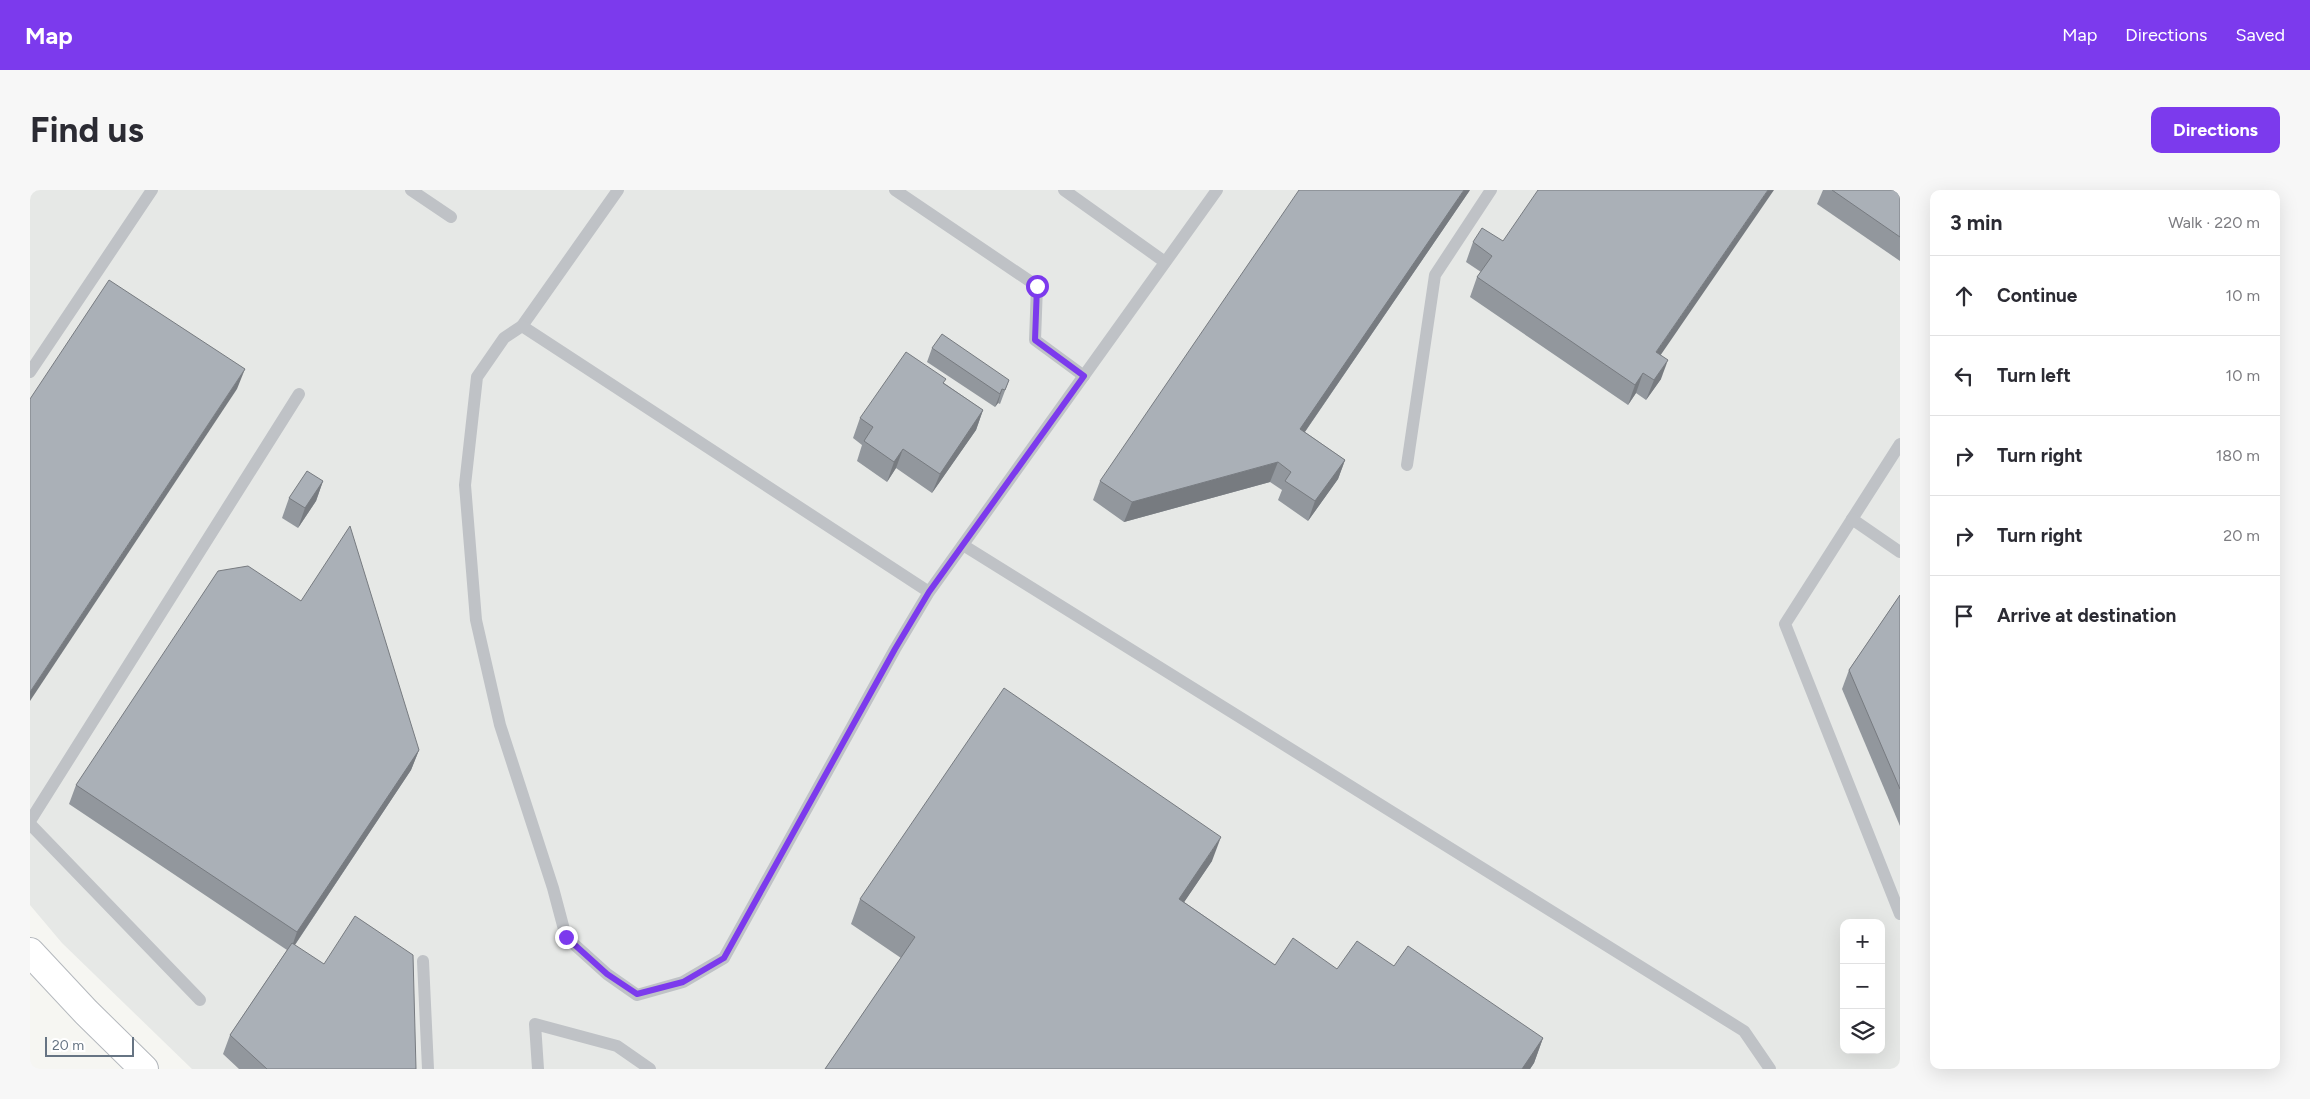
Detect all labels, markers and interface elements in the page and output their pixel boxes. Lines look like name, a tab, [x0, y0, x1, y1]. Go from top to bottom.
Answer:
text: Map	[25, 21, 73, 50]
text: Map	[2062, 24, 2097, 46]
text: Directions	[2125, 24, 2207, 46]
text: Saved	[2235, 24, 2285, 46]
button: Directions	[2151, 107, 2280, 153]
text: Find us	[30, 109, 144, 151]
text: 3 min	[1950, 210, 2002, 235]
text: Walk · 220 m	[2168, 213, 2260, 232]
route start	[1026, 275, 1049, 298]
icon: ahead	[1950, 282, 1978, 310]
text: Continue	[1997, 284, 2077, 307]
text: 10 m	[2226, 286, 2260, 305]
icon: left	[1950, 362, 1978, 390]
text: Turn left	[1997, 364, 2071, 387]
text: 10 m	[2226, 366, 2260, 385]
icon: right	[1950, 442, 1978, 470]
text: Turn right	[1997, 444, 2083, 467]
text: 180 m	[2216, 446, 2260, 465]
icon: right	[1950, 522, 1978, 550]
text: Turn right	[1997, 524, 2083, 547]
text: 20 m	[2223, 526, 2260, 545]
icon: arrive	[1950, 602, 1978, 630]
text: Arrive at destination	[1997, 604, 2176, 627]
map controls	[1840, 919, 1885, 1054]
button: +	[1840, 919, 1885, 964]
route end	[555, 926, 578, 949]
button: −	[1840, 964, 1885, 1009]
button: layers	[1840, 1009, 1885, 1054]
scale bar	[45, 1034, 134, 1057]
text: 20 m	[52, 1037, 84, 1054]

